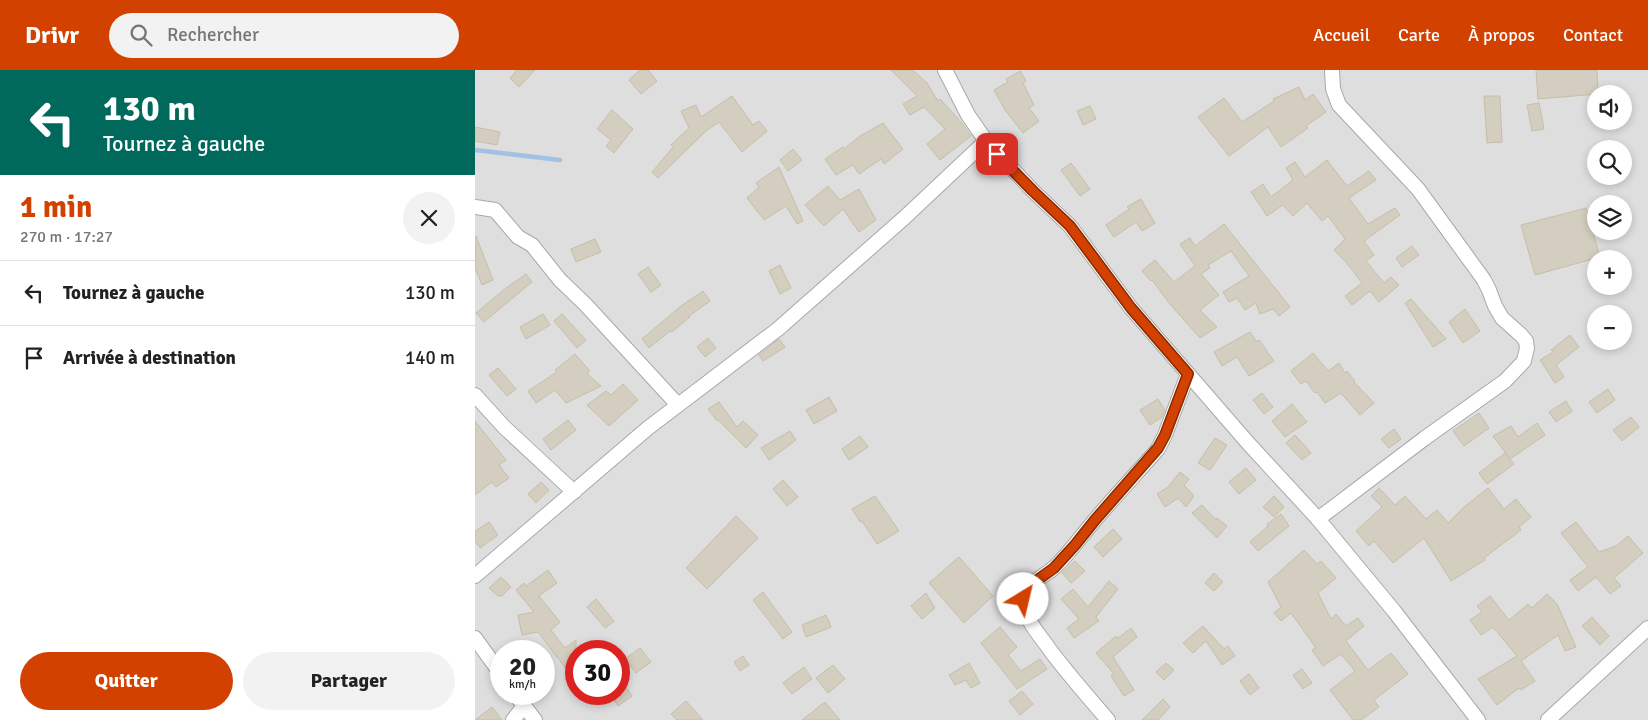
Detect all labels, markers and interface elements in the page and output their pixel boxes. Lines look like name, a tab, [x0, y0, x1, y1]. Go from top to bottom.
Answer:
search box	[109, 13, 459, 58]
text: Drivr	[25, 20, 79, 50]
icon: search	[127, 21, 155, 49]
text: Rechercher	[167, 23, 259, 47]
text: Accueil	[1313, 24, 1370, 46]
text: Carte	[1398, 24, 1440, 46]
text: À propos	[1468, 24, 1535, 46]
text: Contact	[1563, 24, 1623, 46]
map controls	[1587, 85, 1632, 350]
button: sound	[1587, 85, 1632, 130]
text: 130 m	[103, 87, 196, 130]
icon: left	[20, 90, 85, 155]
text: Tournez à gauche	[103, 130, 265, 157]
pin	[976, 133, 1018, 175]
icon: arrive	[983, 140, 1011, 168]
button: search	[1587, 140, 1632, 185]
text: 1 min	[20, 189, 92, 226]
button: close	[403, 192, 455, 244]
button: layers	[1587, 195, 1632, 240]
text: 270 m · 17:27	[20, 227, 113, 247]
button: +	[1587, 250, 1632, 295]
icon: left	[20, 279, 48, 307]
text: Tournez à gauche	[63, 281, 204, 305]
text: 130 m	[405, 281, 455, 305]
button: −	[1587, 305, 1632, 350]
icon: arrive	[20, 344, 48, 372]
text: Arrivée à destination	[63, 346, 236, 370]
text: 140 m	[405, 346, 455, 370]
position arrow	[996, 572, 1048, 624]
speed limit sign: 30	[565, 640, 630, 705]
text: 20	[509, 651, 536, 682]
button: Quitter	[20, 652, 233, 710]
button: Partager	[243, 652, 455, 710]
text: km/h	[509, 677, 536, 692]

